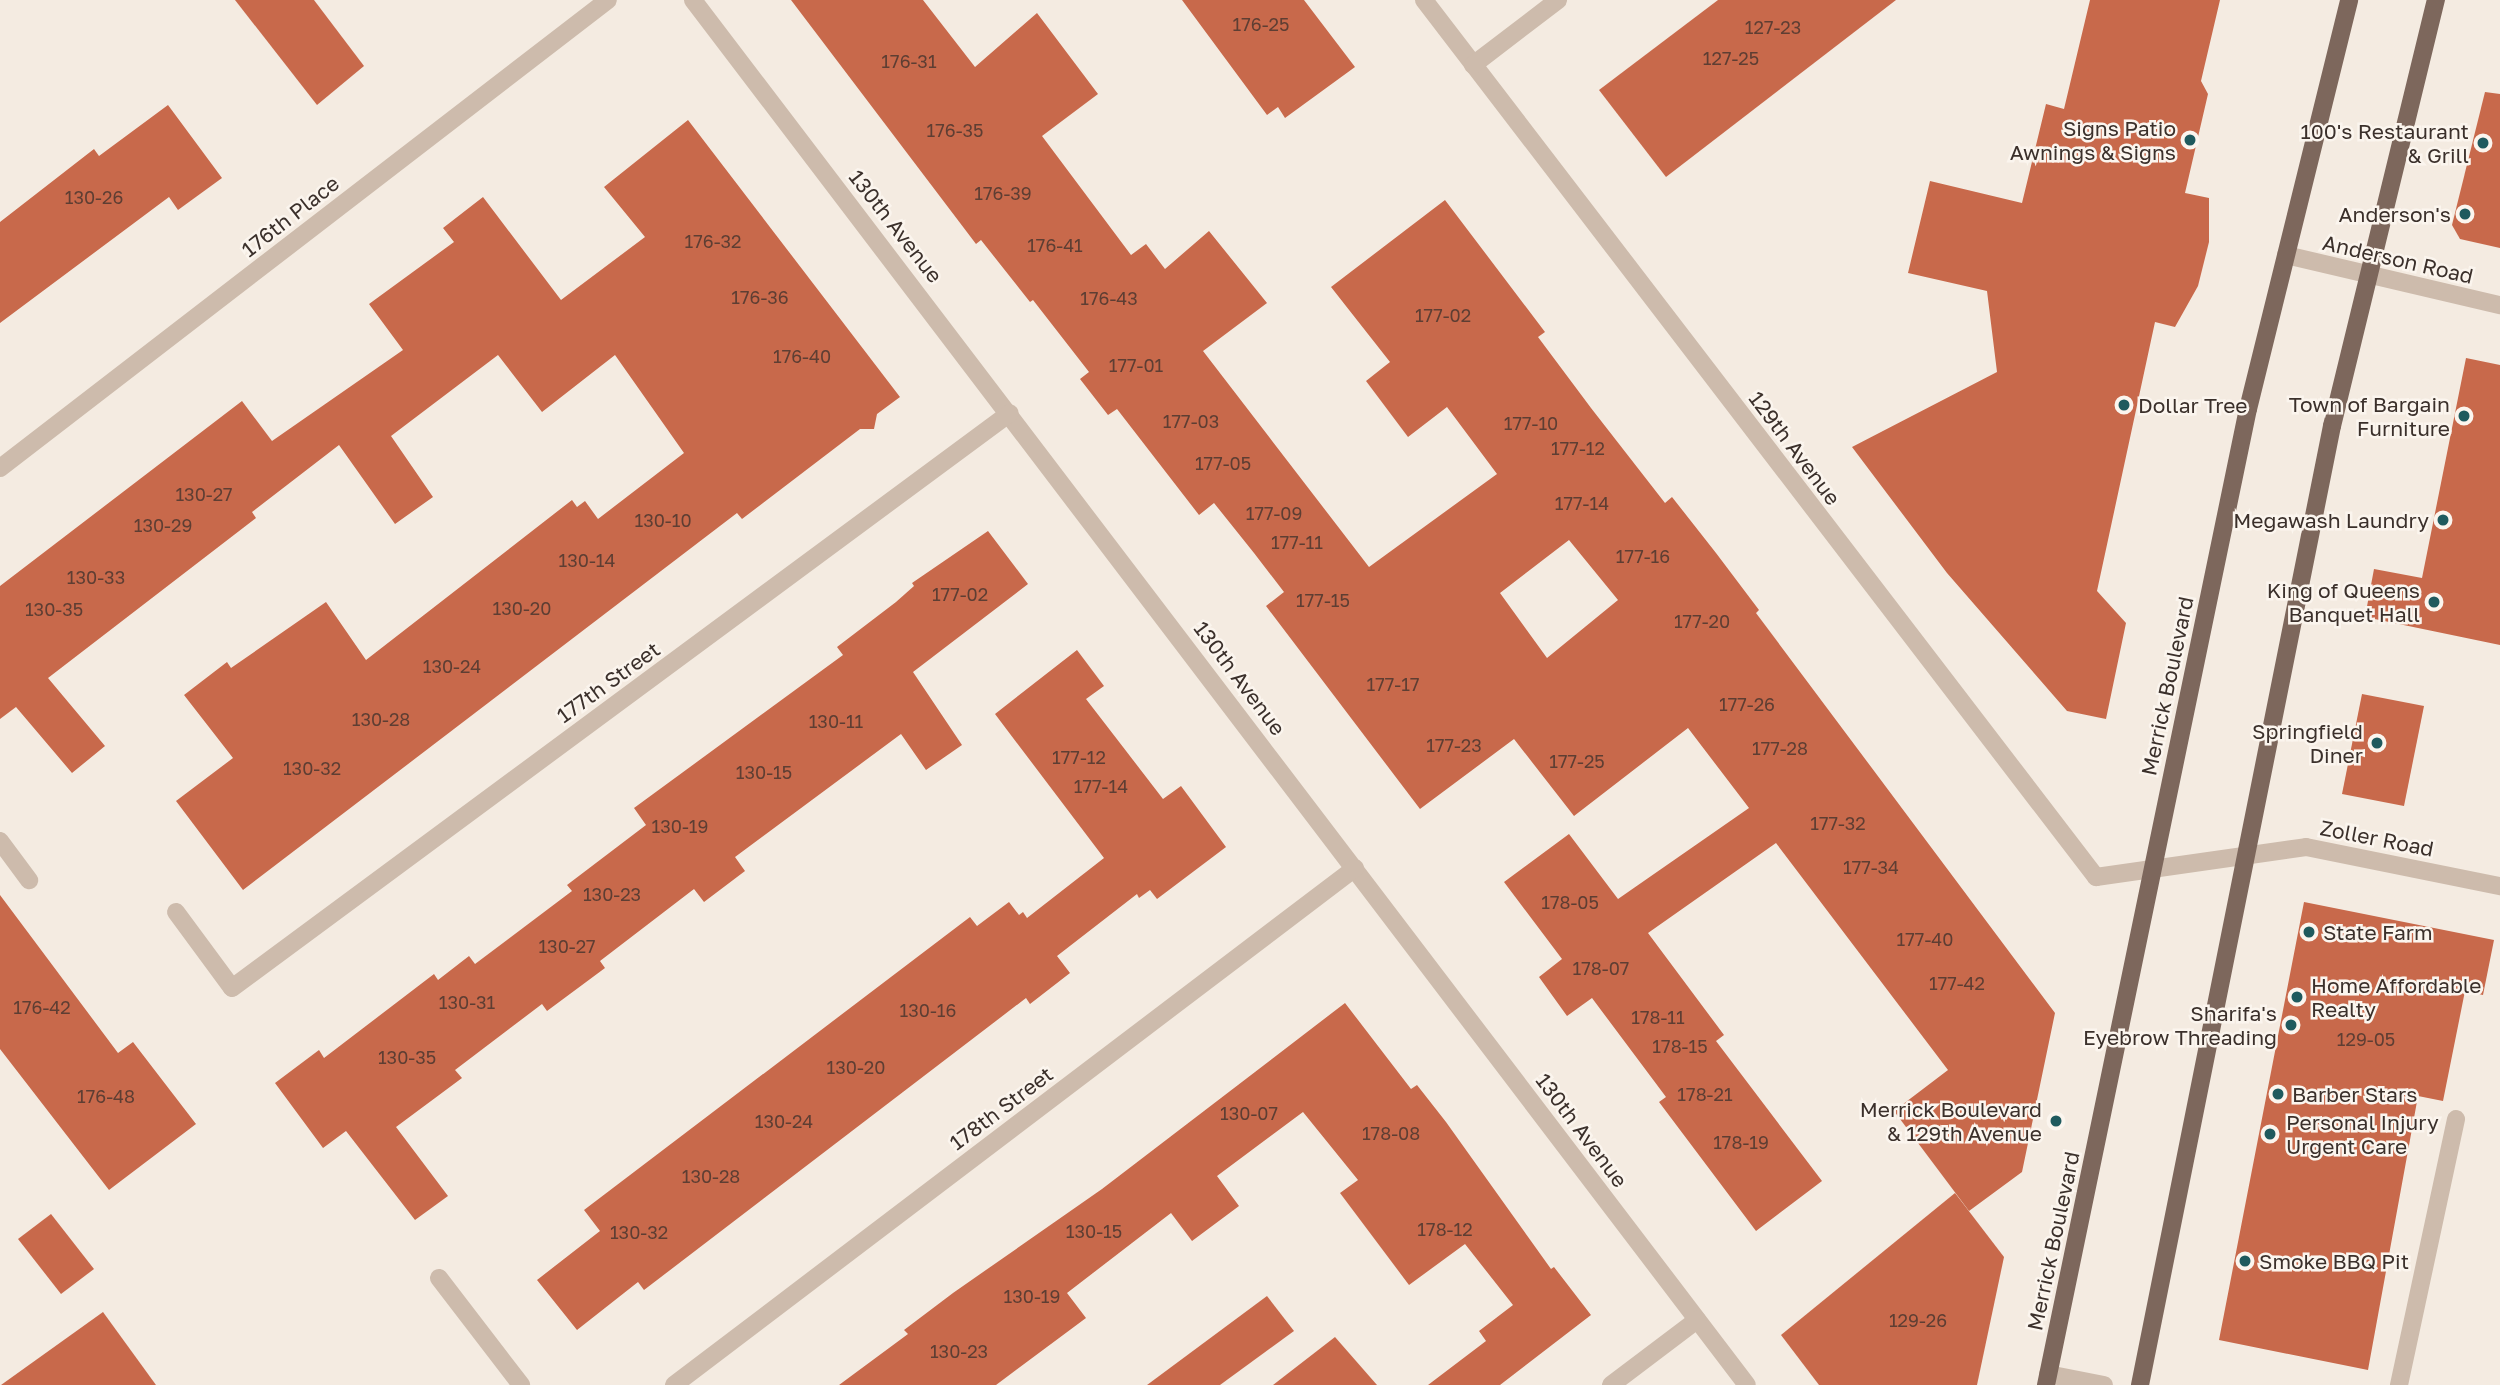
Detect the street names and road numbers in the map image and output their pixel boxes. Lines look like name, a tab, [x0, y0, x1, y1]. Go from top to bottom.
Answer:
street label: 130th Avenue	[844, 165, 948, 287]
street label: 176th Place	[236, 170, 344, 262]
street label: Anderson Road	[2320, 229, 2476, 289]
street label: 129th Avenue	[1744, 386, 1846, 510]
street label: Merrick Boulevard	[2136, 594, 2198, 778]
street label: 130th Avenue	[1189, 616, 1291, 740]
street label: 177th Street	[552, 636, 664, 728]
street label: Zoller Road	[2318, 815, 2436, 861]
street label: 178th Street	[944, 1061, 1058, 1155]
street label: 130th Avenue	[1531, 1068, 1633, 1192]
street label: Merrick Boulevard	[2022, 1149, 2084, 1333]

